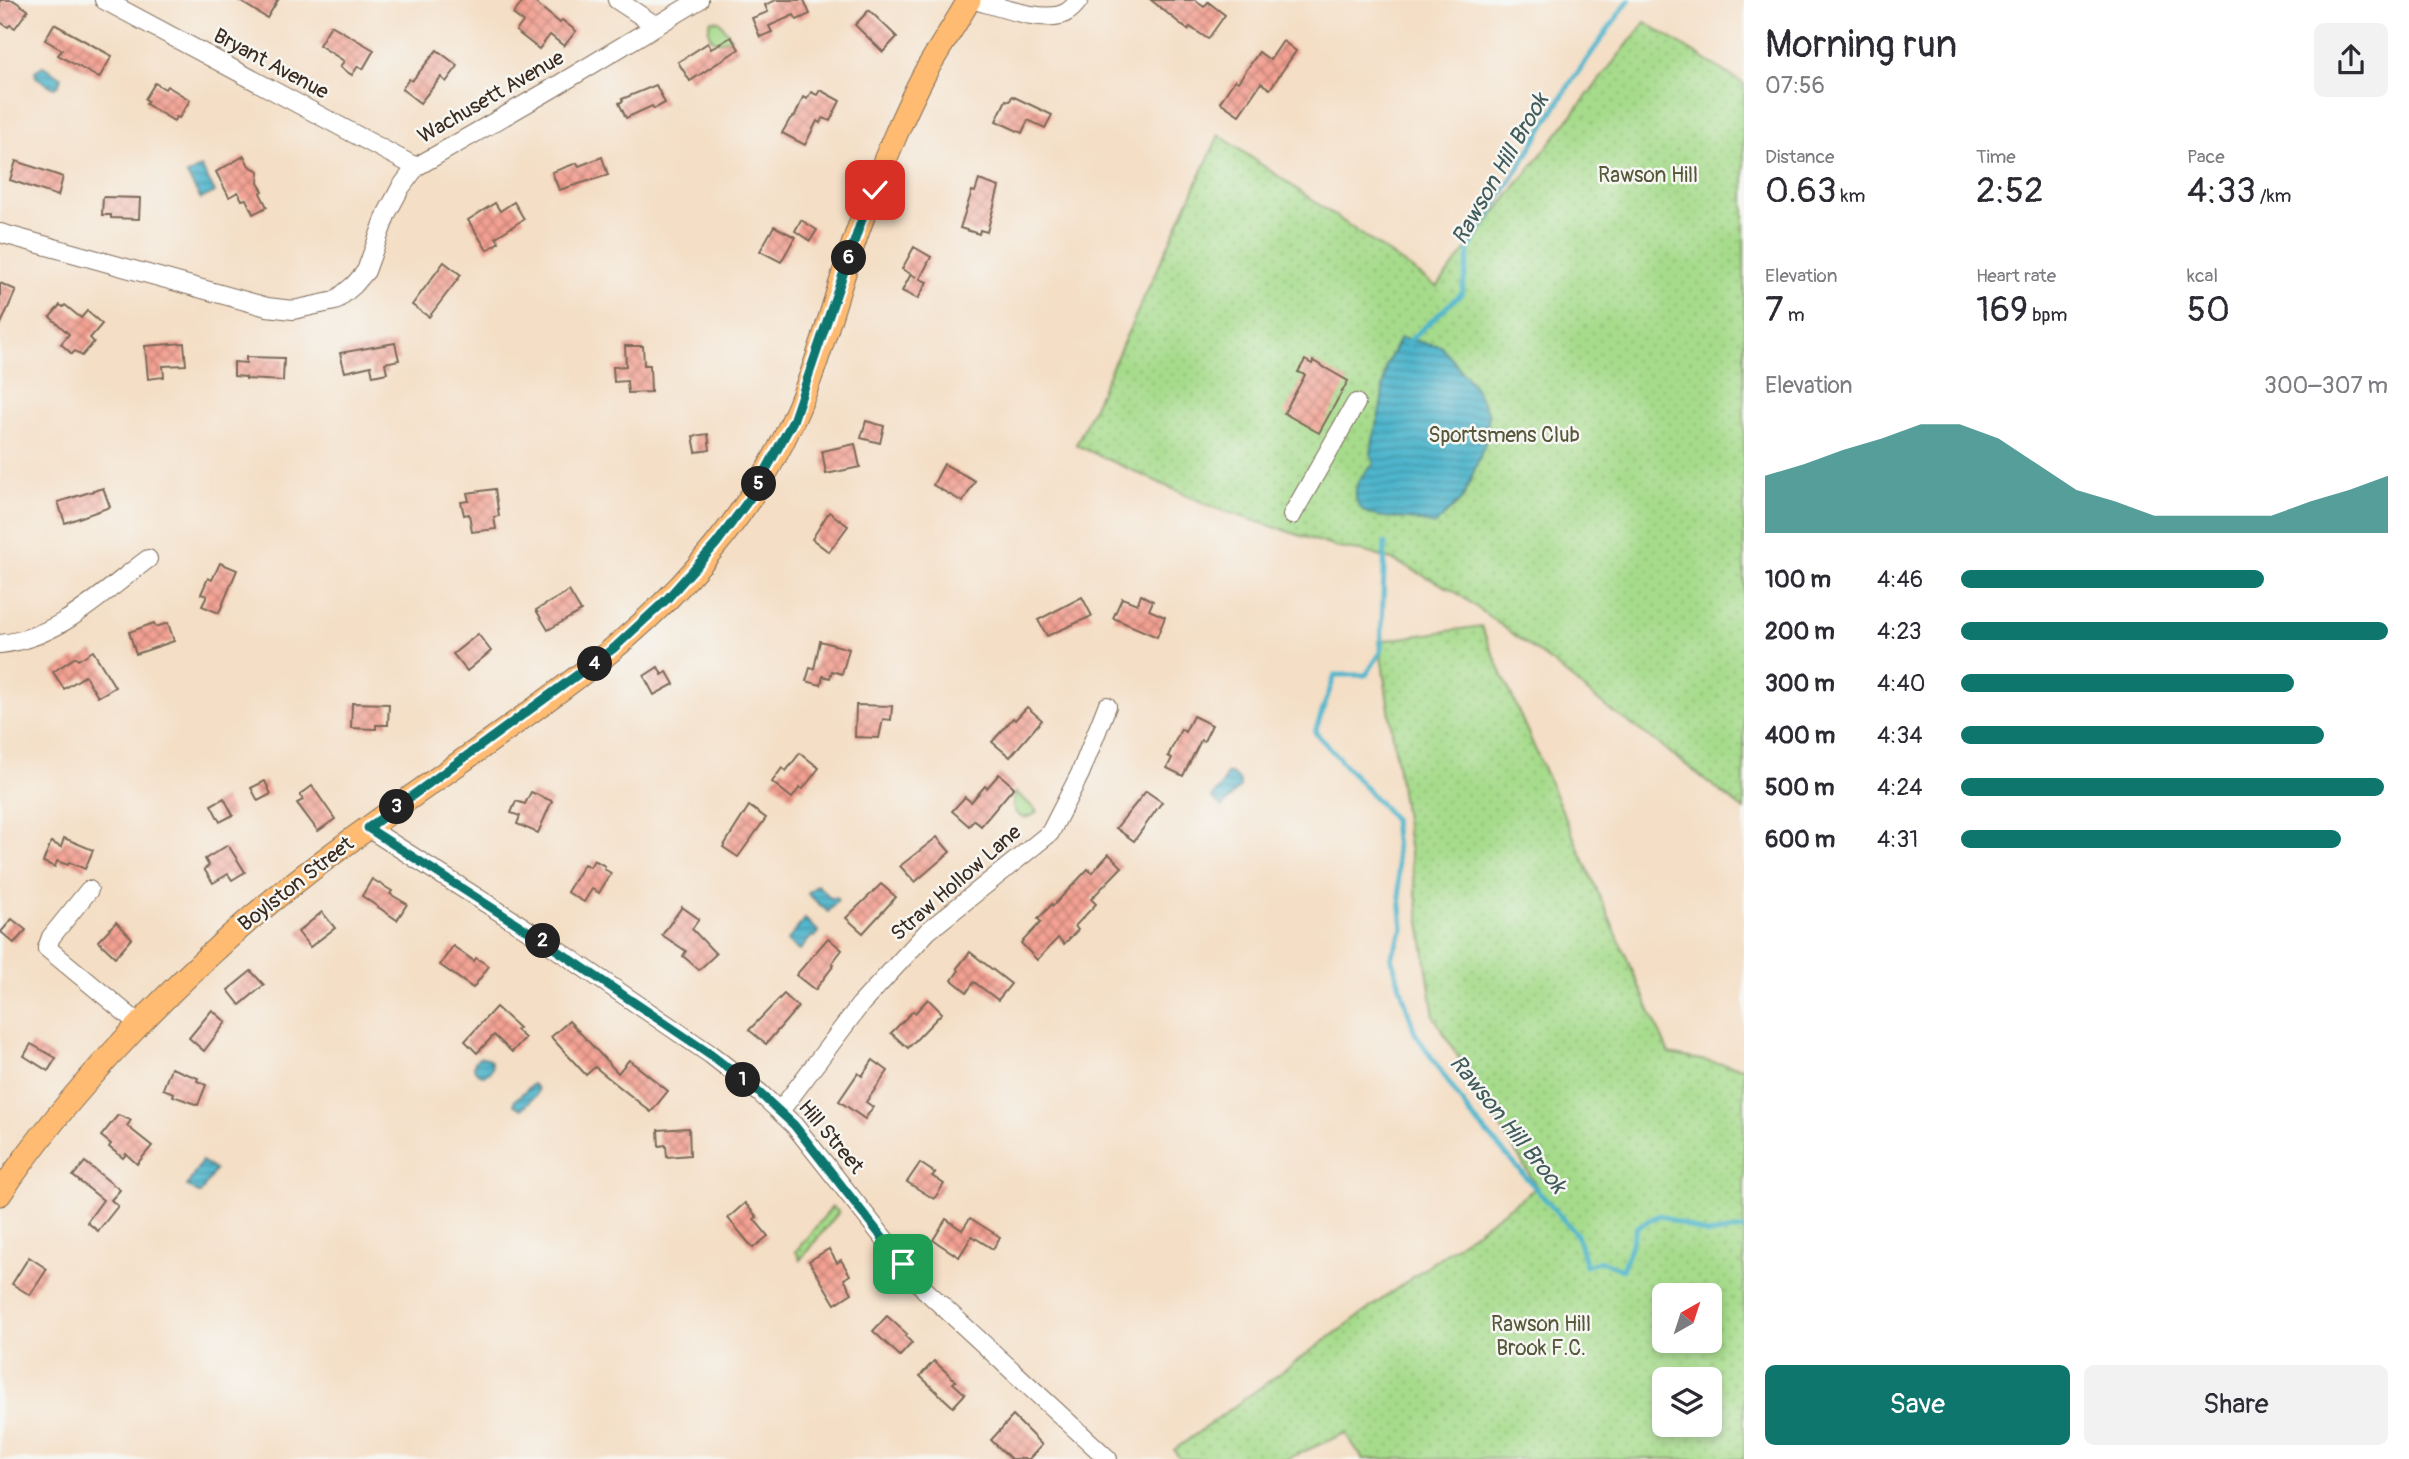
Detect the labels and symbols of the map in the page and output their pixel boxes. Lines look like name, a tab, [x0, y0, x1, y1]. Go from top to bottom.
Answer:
street label: Bryant Avenue	[209, 22, 334, 106]
street label: Wachusett Avenue	[413, 44, 570, 150]
water label: Rawson Hill Brook	[1445, 86, 1556, 250]
pin	[845, 160, 905, 220]
park label: Rawson Hill	[1598, 162, 1698, 189]
pin: 6	[832, 240, 866, 276]
park label: Sportsmens Club	[1428, 422, 1580, 449]
pin: 5	[742, 466, 776, 502]
pin: 4	[578, 646, 612, 682]
pin: 3	[380, 790, 414, 824]
street label: Straw Hollow Lane	[885, 819, 1027, 947]
street label: Boylston Street	[233, 830, 360, 938]
pin: 2	[526, 923, 560, 958]
water label: Rawson Hill Brook	[1443, 1049, 1574, 1201]
pin: 1	[726, 1062, 760, 1098]
street label: Hill Street	[792, 1094, 870, 1180]
pin	[873, 1234, 933, 1294]
north arrow	[1652, 1283, 1722, 1353]
park label: Rawson Hill Brook F.C.	[1491, 1311, 1591, 1362]

